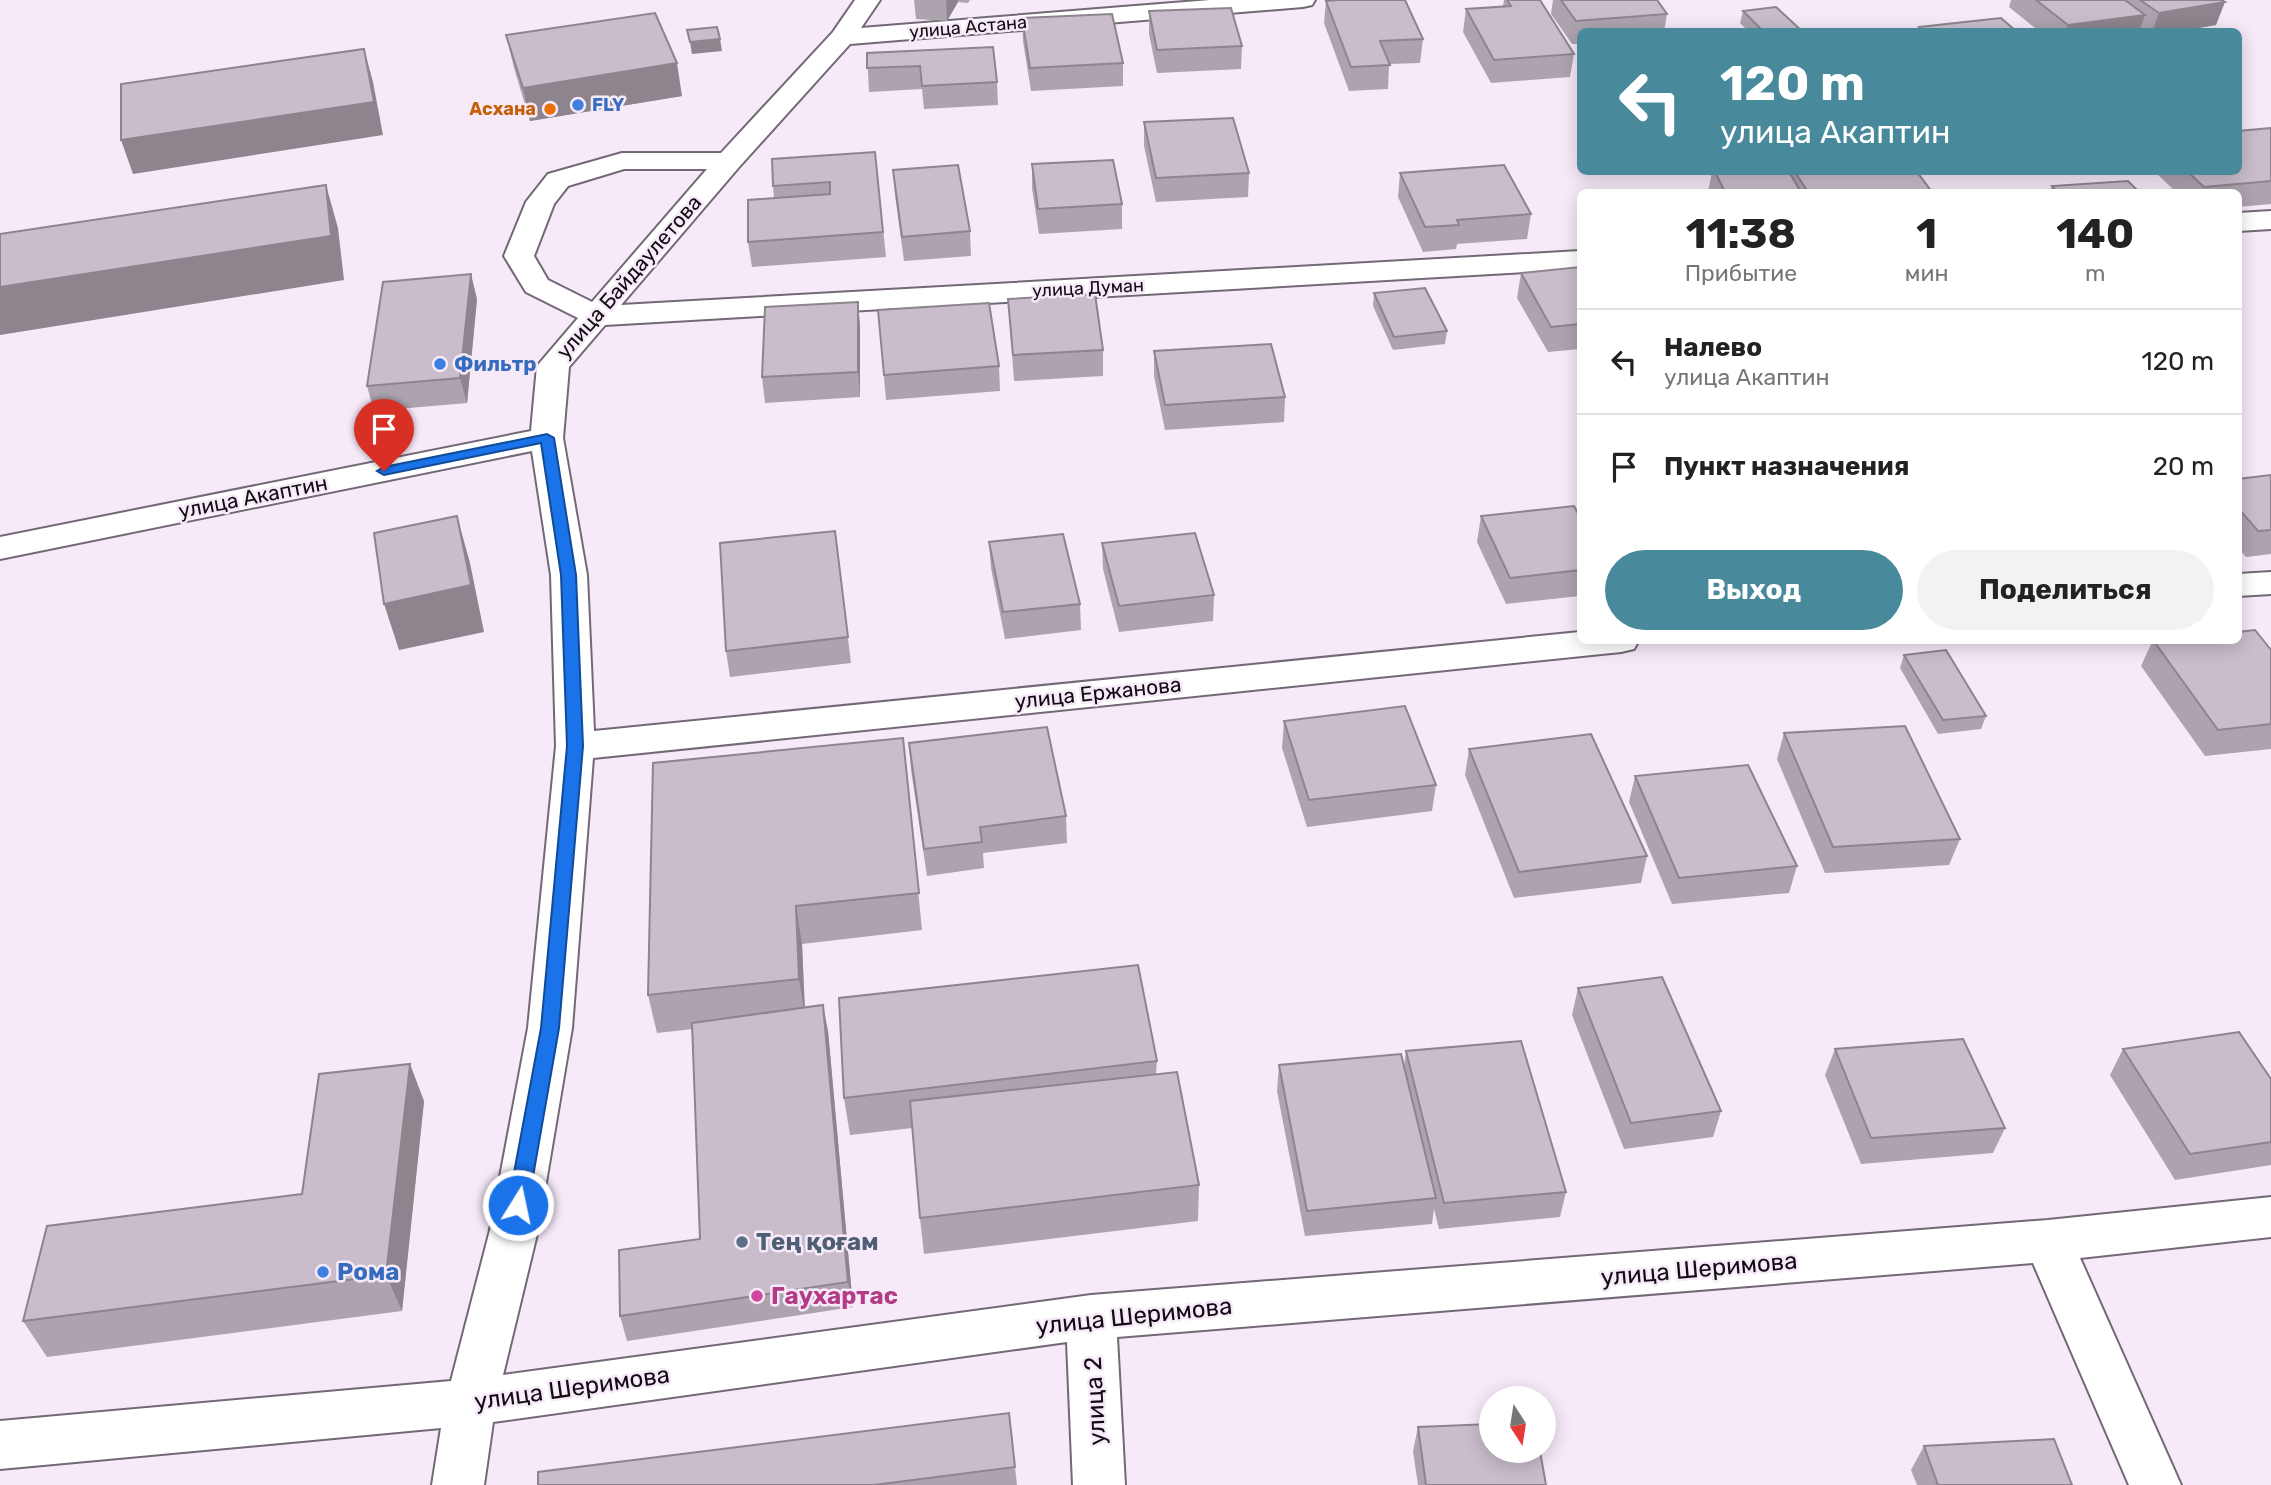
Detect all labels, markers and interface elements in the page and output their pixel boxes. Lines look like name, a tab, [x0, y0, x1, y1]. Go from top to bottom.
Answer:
street label: улица Астана	[908, 11, 1028, 43]
text: 120 m	[1720, 54, 1865, 112]
icon: left	[1605, 56, 1696, 147]
place label: FLY	[592, 94, 624, 116]
marker: FLY	[570, 97, 586, 113]
place label: Асхана	[469, 98, 536, 120]
marker: Асхана	[542, 101, 558, 117]
text: улица Акаптин	[1720, 113, 1950, 151]
street label: улица Байдаулетова	[551, 190, 706, 364]
text: 11:38	[1686, 209, 1796, 259]
text: 1	[1916, 209, 1937, 259]
text: 140	[2056, 209, 2134, 259]
text: Прибытие	[1685, 259, 1797, 287]
text: мин	[1905, 259, 1949, 287]
text: m	[2085, 259, 2105, 287]
street label: улица Думан	[1032, 274, 1144, 302]
text: Налево	[1664, 332, 1762, 363]
icon: left	[1605, 343, 1643, 381]
text: 120 m	[2142, 346, 2214, 377]
place label: Фильтр	[454, 351, 537, 376]
marker: Фильтр	[432, 356, 448, 372]
text: улица Акаптин	[1664, 363, 1830, 391]
pin	[354, 399, 414, 471]
icon: arrive	[365, 410, 403, 448]
icon: arrive	[1605, 448, 1643, 486]
text: Пункт назначения	[1664, 451, 1909, 482]
text: 20 m	[2153, 451, 2214, 482]
street label: улица Акаптин	[176, 470, 330, 523]
button: Выход	[1605, 550, 1903, 630]
button: Поделиться	[1917, 550, 2214, 630]
street label: улица Ержанова	[1013, 671, 1182, 714]
position arrow	[481, 1168, 555, 1242]
place label: Тең қоғам	[756, 1228, 879, 1256]
marker: Тең қоғам	[734, 1234, 750, 1250]
street label: улица Шеримова	[1600, 1246, 1798, 1292]
place label: Рома	[337, 1258, 399, 1286]
marker: Рома	[315, 1264, 331, 1280]
place label: Гаухартас	[771, 1282, 898, 1310]
marker: Гаухартас	[749, 1288, 765, 1304]
street label: улица Шеримова	[1035, 1292, 1233, 1340]
street label: улица 2	[1079, 1356, 1111, 1446]
street label: улица Шеримова	[472, 1360, 672, 1416]
north arrow	[1479, 1386, 1556, 1463]
map controls	[1479, 1386, 1556, 1463]

